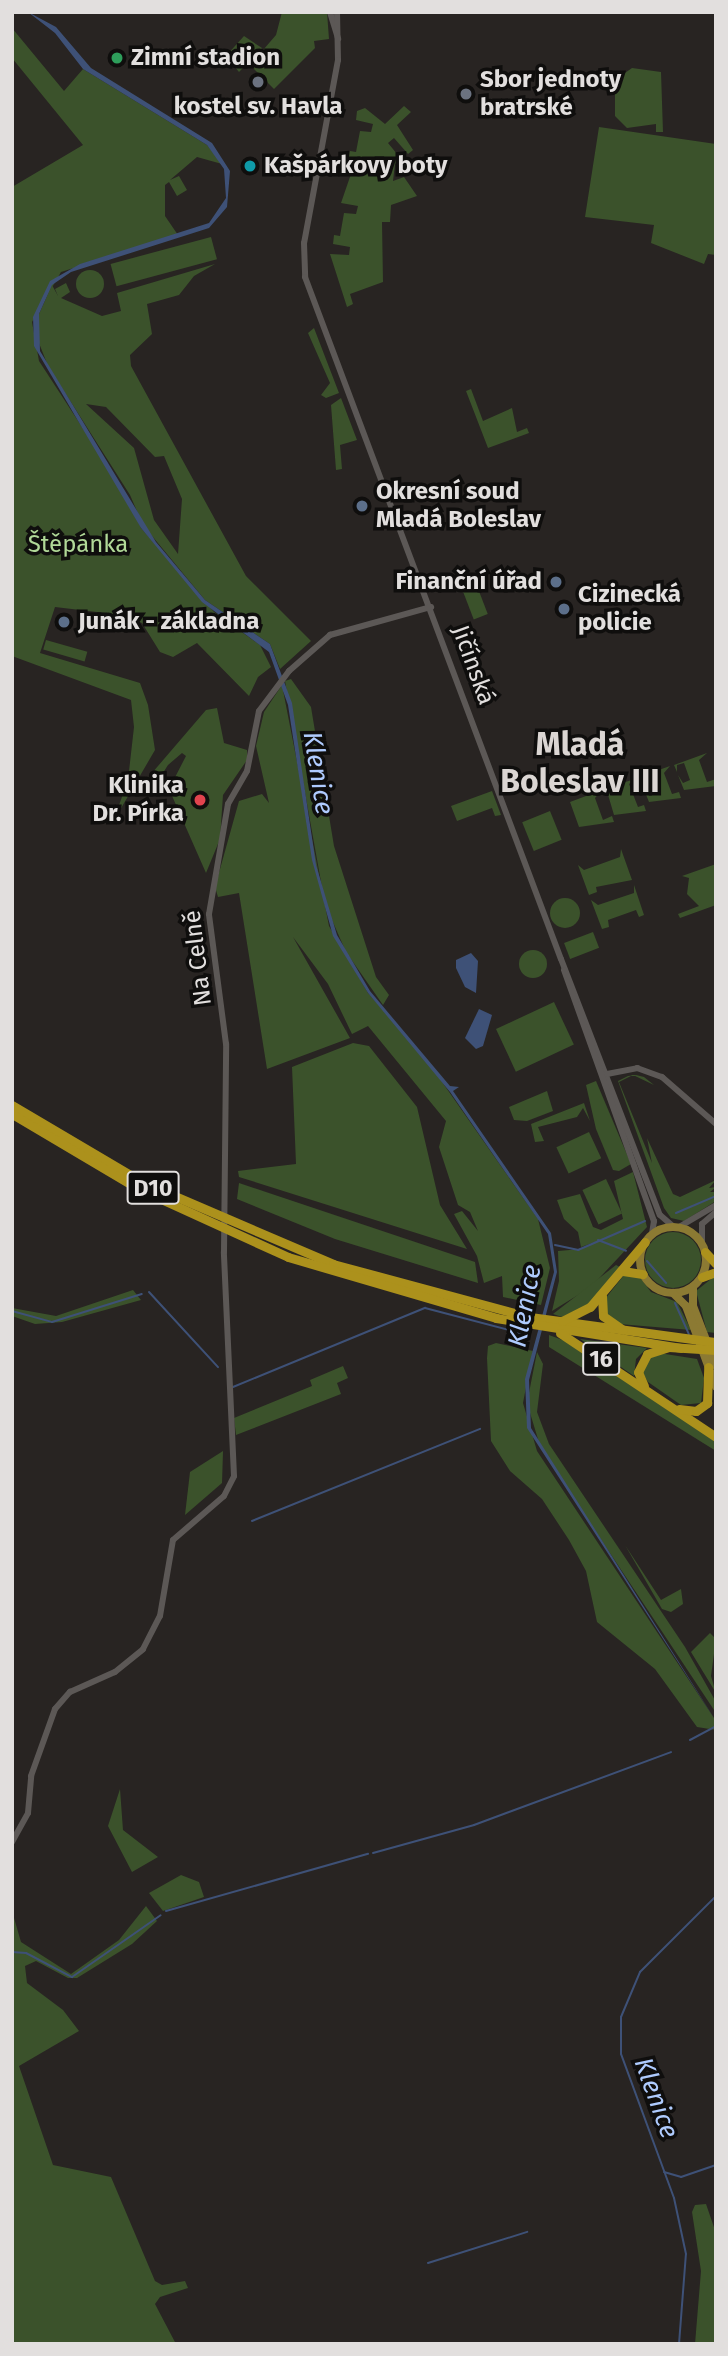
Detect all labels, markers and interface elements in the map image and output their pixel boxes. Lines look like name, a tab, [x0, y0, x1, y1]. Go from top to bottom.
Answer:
place label: Zimní stadion	[131, 44, 280, 72]
marker: Zimní stadion	[109, 50, 125, 66]
place label: Sbor jednoty bratrské	[480, 66, 621, 122]
marker: kostel sv. Havla	[250, 74, 266, 90]
marker: Sbor jednoty bratrské	[458, 86, 474, 102]
place label: kostel sv. Havla	[174, 93, 342, 121]
place label: Kašpárkovy boty	[264, 152, 447, 180]
marker: Kašpárkovy boty	[242, 158, 258, 174]
place label: Okresní soud Mladá Boleslav	[376, 478, 541, 534]
marker: Okresní soud Mladá Boleslav	[354, 498, 370, 514]
park label: Štěpánka	[28, 531, 128, 559]
place label: Finanční úřad	[396, 568, 542, 596]
marker: Finanční úřad	[548, 574, 564, 590]
place label: Cizinecká policie	[578, 581, 681, 637]
marker: Cizinecká policie	[556, 601, 572, 617]
place label: Junák - základna	[78, 608, 259, 636]
marker: Junák - základna	[56, 614, 72, 630]
street label: Jičínská	[445, 621, 501, 709]
district label: Mladá Boleslav III	[500, 726, 660, 801]
water label: Klenice	[296, 729, 340, 817]
place label: Klinika Dr. Pírka	[92, 772, 184, 828]
marker: Klinika Dr. Pírka	[190, 790, 210, 810]
street label: Na Celně	[178, 909, 218, 1007]
road number: D10	[125, 1168, 181, 1208]
water label: Klenice	[502, 1262, 548, 1350]
road number: 16	[582, 1340, 620, 1378]
water label: Klenice	[627, 2053, 685, 2143]

